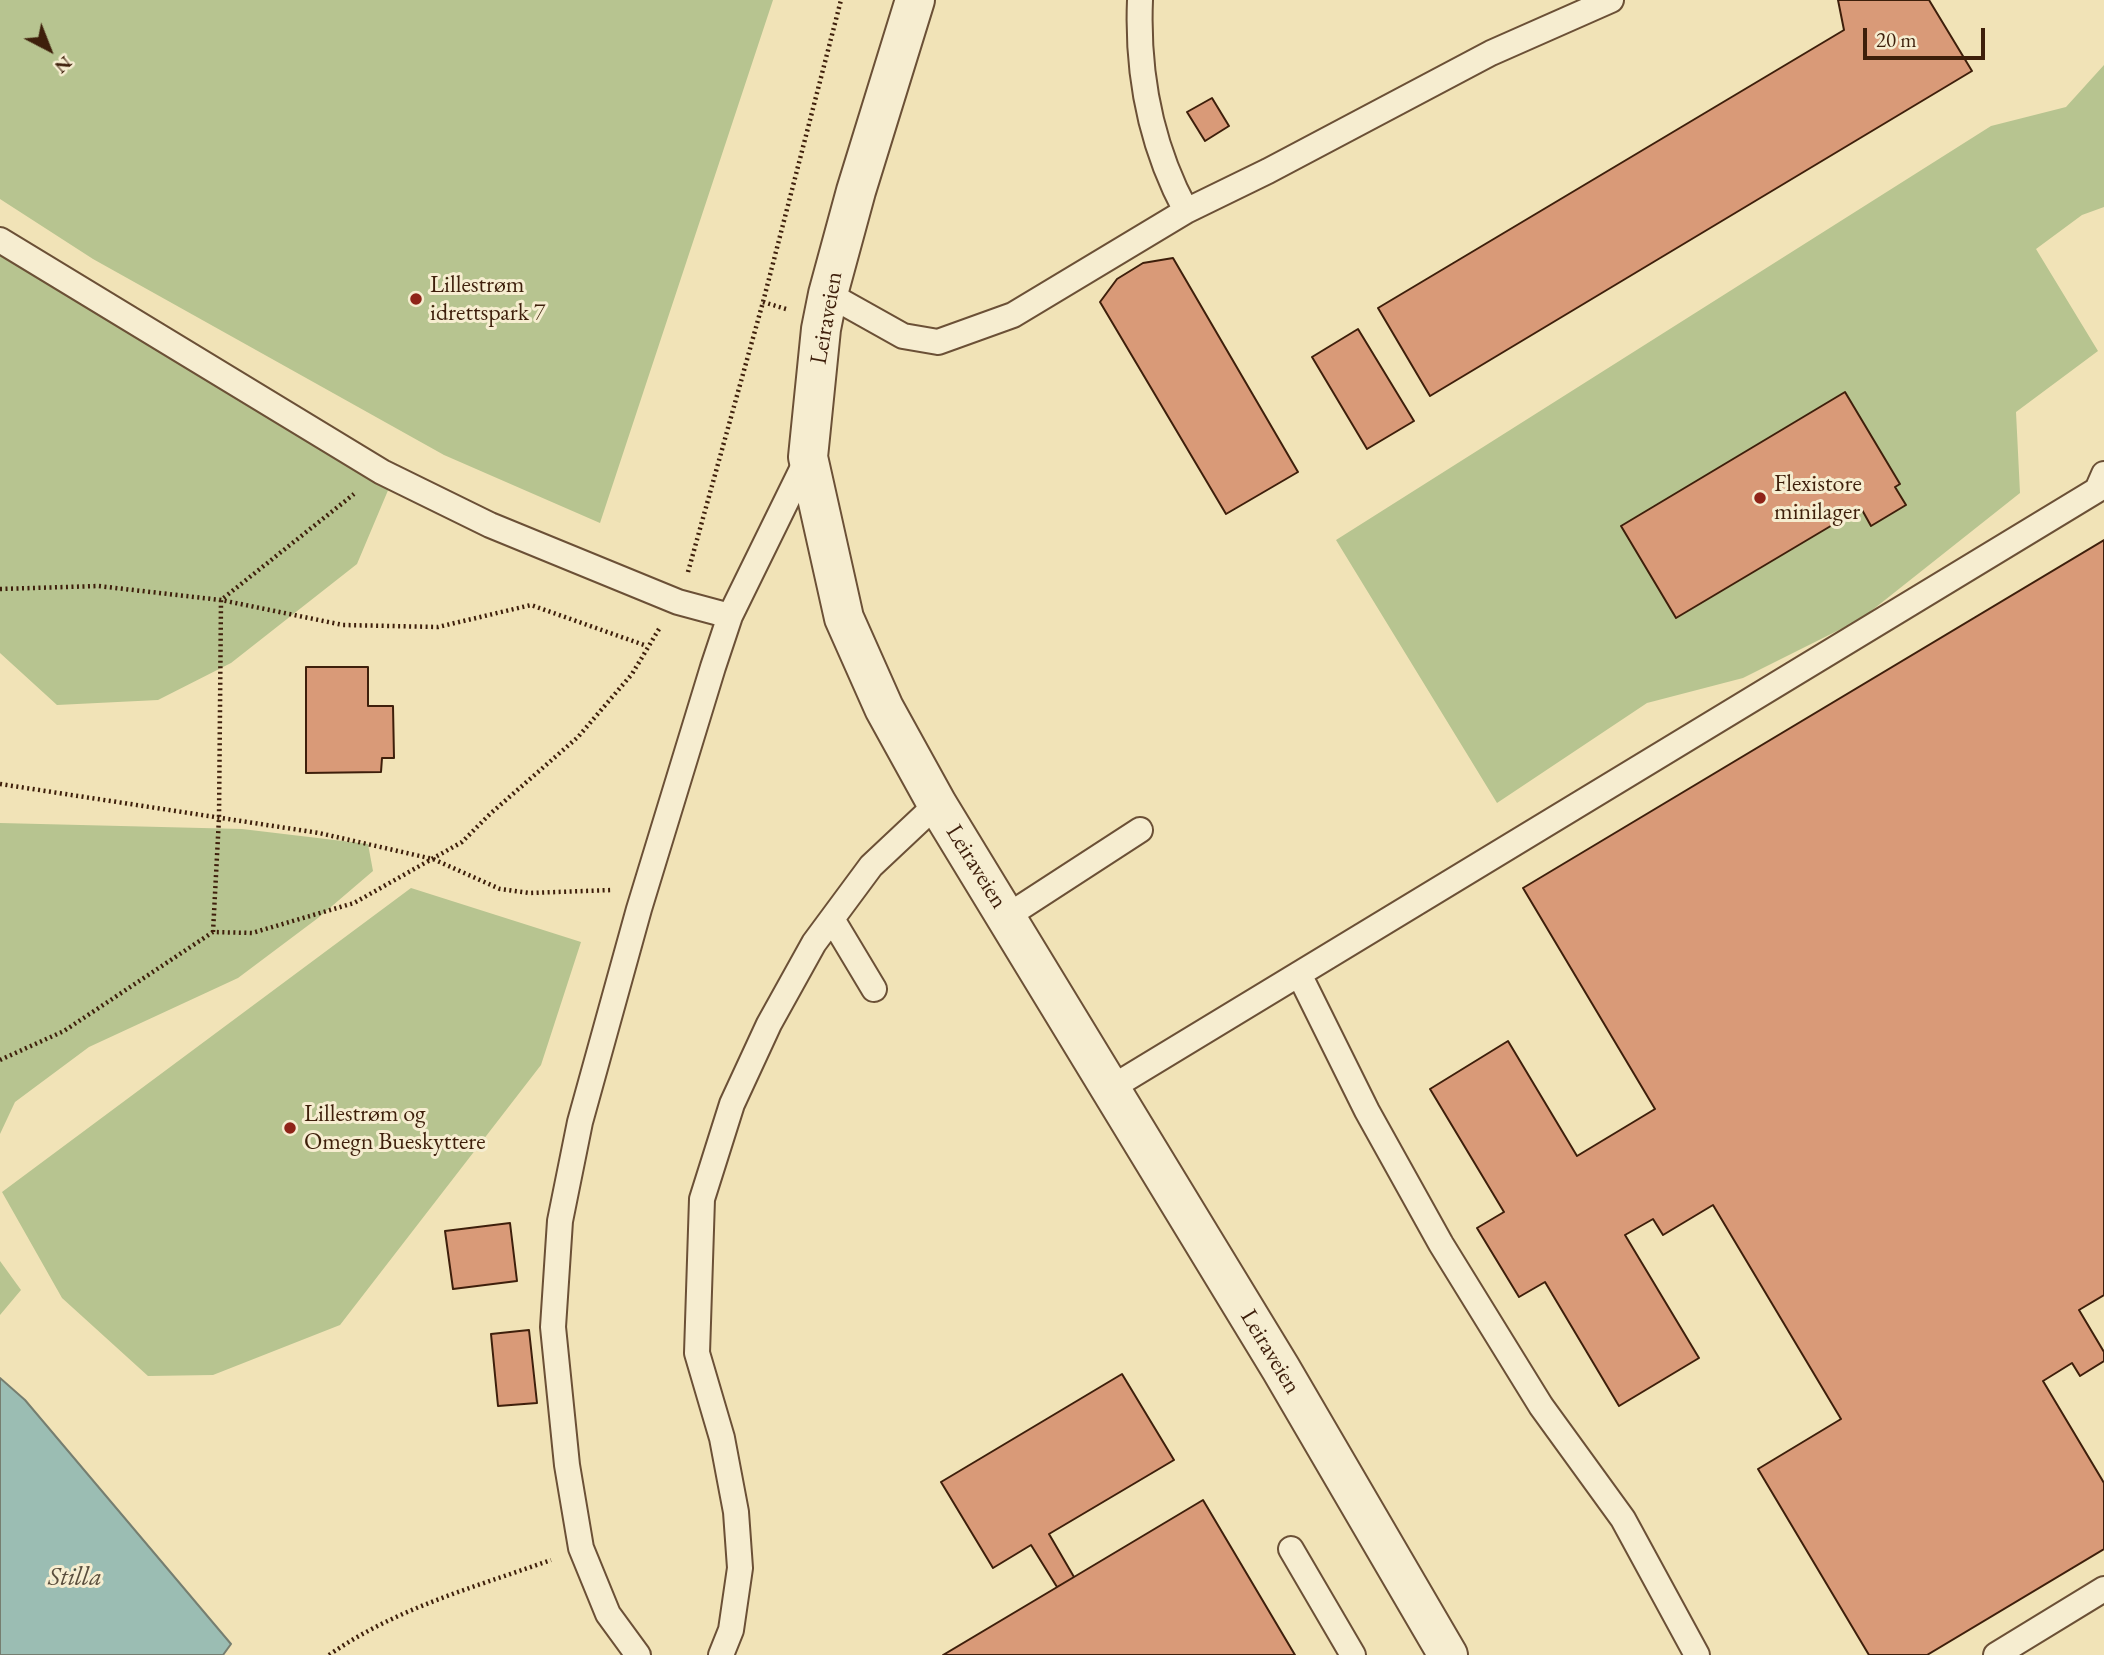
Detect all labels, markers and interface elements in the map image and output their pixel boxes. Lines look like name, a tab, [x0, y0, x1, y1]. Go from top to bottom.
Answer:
north arrow	[14, 14, 84, 84]
scale bar	[1866, 14, 1988, 58]
text: 20 m	[1876, 26, 1917, 53]
text: N	[49, 51, 77, 79]
street label: Leiraveien	[805, 269, 849, 367]
place label: Lillestrøm idrettspark 7	[430, 271, 545, 327]
marker: Lillestrøm idrettspark 7	[408, 291, 424, 307]
place label: Flexistore minilager	[1774, 470, 1862, 526]
marker: Flexistore minilager	[1752, 490, 1768, 506]
street label: Leiraveien	[939, 820, 1013, 914]
place label: Lillestrøm og Omegn Bueskyttere	[304, 1100, 486, 1156]
marker: Lillestrøm og Omegn Bueskyttere	[282, 1120, 298, 1136]
street label: Leiraveien	[1234, 1304, 1306, 1400]
water label: Stilla	[48, 1562, 102, 1594]

